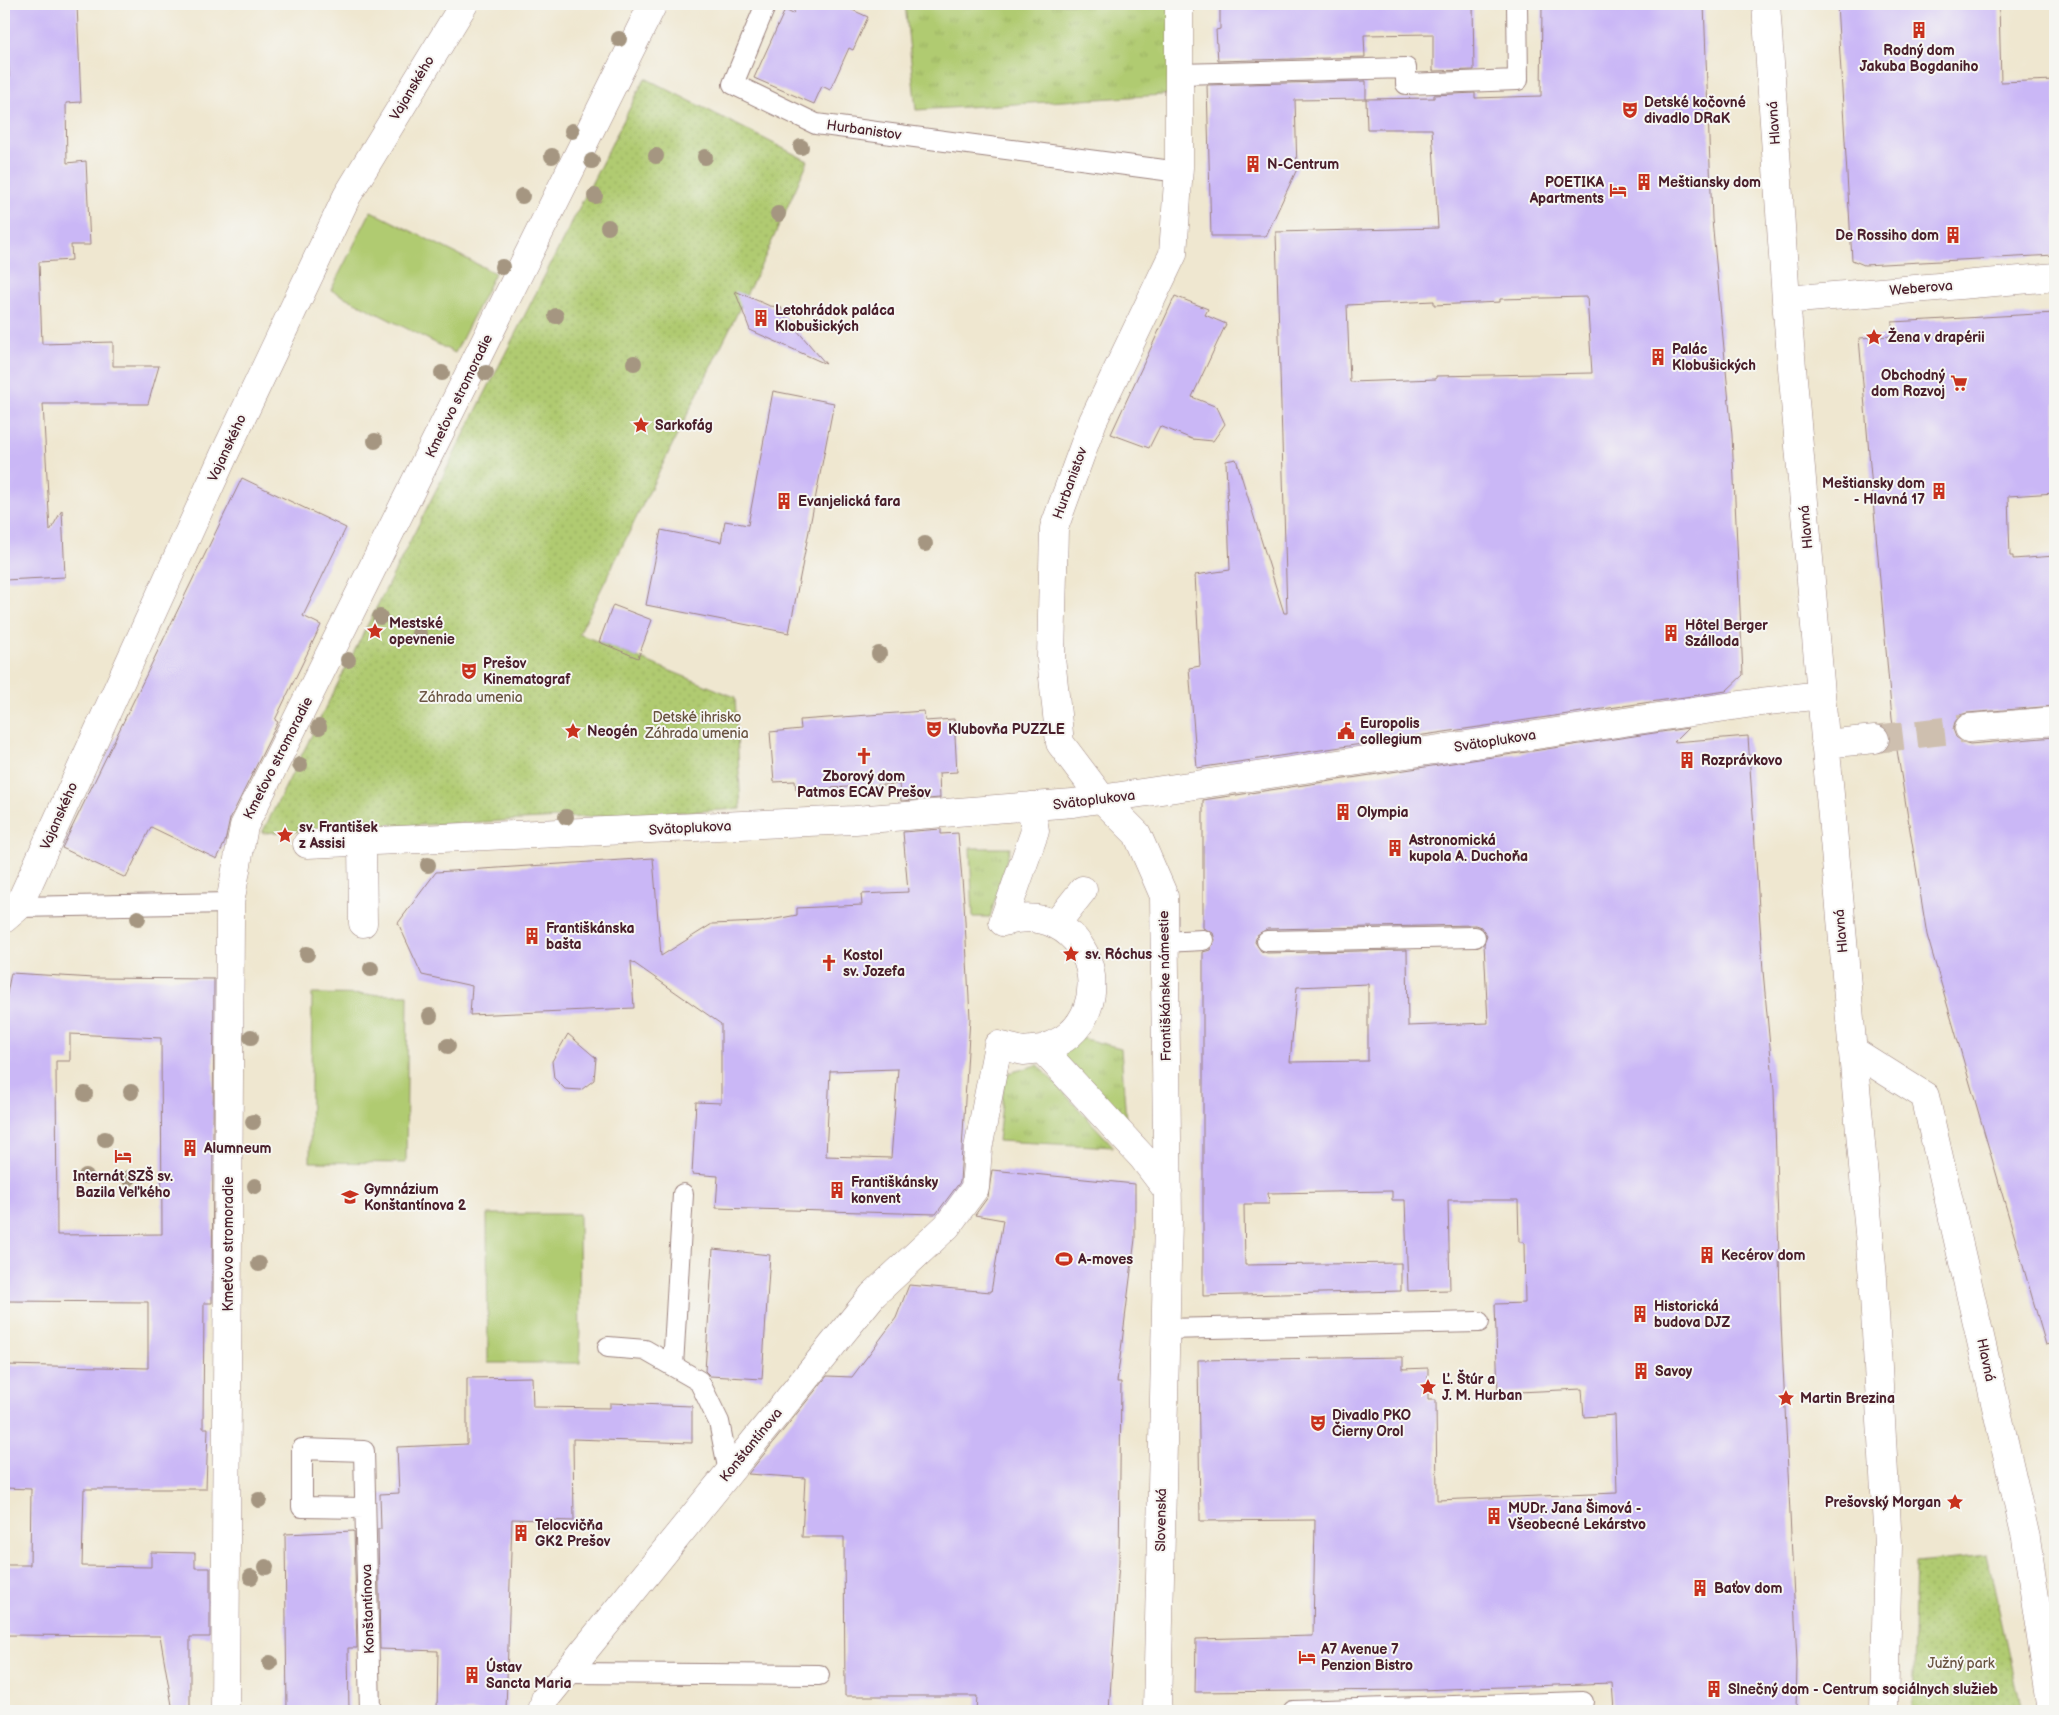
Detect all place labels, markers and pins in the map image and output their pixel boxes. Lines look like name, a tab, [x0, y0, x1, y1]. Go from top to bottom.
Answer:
building icon: Rodný dom Jakuba Bogdaniho	[1909, 20, 1929, 40]
place label: Rodný dom Jakuba Bogdaniho	[1860, 42, 1978, 75]
place label: Detské kočovné divadlo DRaK	[1644, 94, 1747, 127]
theatre icon: Detské kočovné divadlo DRaK	[1620, 100, 1640, 120]
building icon: N-Centrum	[1243, 154, 1263, 174]
place label: N-Centrum	[1267, 156, 1339, 173]
building icon: Meštiansky dom	[1634, 172, 1654, 192]
place label: POETIKA Apartments	[1529, 174, 1604, 207]
place label: Meštiansky dom	[1658, 174, 1761, 191]
hotel icon: POETIKA Apartments	[1608, 180, 1628, 200]
building icon: De Rossiho dom	[1943, 225, 1963, 245]
place label: De Rossiho dom	[1835, 227, 1939, 244]
place label: Letohrádok paláca Klobušických	[775, 302, 895, 335]
building icon: Letohrádok paláca Klobušických	[751, 308, 771, 328]
place icon: Žena v drapérii	[1864, 327, 1884, 347]
place label: Žena v drapérii	[1888, 327, 1985, 346]
place label: Palác Klobušických	[1672, 341, 1756, 374]
building icon: Palác Klobušických	[1648, 347, 1668, 367]
place label: Obchodný dom Rozvoj	[1871, 367, 1946, 400]
supermarket icon: Obchodný dom Rozvoj	[1949, 373, 1969, 393]
place icon: Sarkofág	[631, 415, 651, 435]
place label: Sarkofág	[655, 417, 713, 434]
place label: Meštiansky dom - Hlavná 17	[1822, 475, 1925, 508]
building icon: Meštiansky dom - Hlavná 17	[1929, 481, 1949, 501]
building icon: Evanjelická fara	[774, 491, 794, 511]
place label: Evanjelická fara	[798, 493, 901, 510]
place label: Mestské opevnenie	[389, 615, 455, 648]
place label: Hôtel Berger Szálloda	[1685, 617, 1768, 650]
place icon: Mestské opevnenie	[365, 621, 385, 641]
building icon: Hôtel Berger Szálloda	[1661, 623, 1681, 643]
place label: Prešov Kinematograf	[483, 655, 571, 688]
theatre icon: Prešov Kinematograf	[459, 661, 479, 681]
place label: Europolis collegium	[1360, 715, 1422, 748]
theatre icon: Klubovňa PUZZLE	[924, 719, 944, 739]
place icon: Neogén	[563, 721, 583, 741]
place label: Klubovňa PUZZLE	[948, 721, 1065, 738]
public building icon: Europolis collegium	[1336, 721, 1356, 741]
place label: Neogén	[587, 723, 638, 740]
church icon: Zborový dom Patmos ECAV Prešov	[854, 746, 874, 766]
building icon: Rozprávkovo	[1677, 750, 1697, 770]
place label: Rozprávkovo	[1701, 752, 1782, 769]
place label: Zborový dom Patmos ECAV Prešov	[797, 768, 931, 801]
building icon: Olympia	[1333, 802, 1353, 822]
place label: Olympia	[1357, 804, 1409, 821]
place label: sv. František z Assisi	[299, 819, 378, 852]
place icon: sv. František z Assisi	[275, 825, 295, 845]
place label: Astronomická kupola A. Duchoňa	[1408, 832, 1528, 865]
building icon: Astronomická kupola A. Duchoňa	[1385, 838, 1405, 858]
place label: Františkánska bašta	[546, 920, 635, 953]
building icon: Františkánska bašta	[522, 926, 542, 946]
place icon: sv. Róchus	[1061, 944, 1081, 964]
place label: sv. Róchus	[1085, 946, 1152, 963]
place label: Kostol sv. Jozefa	[843, 947, 905, 980]
church icon: Kostol sv. Jozefa	[819, 953, 839, 973]
building icon: Alumneum	[180, 1138, 200, 1158]
place label: Alumneum	[203, 1140, 272, 1157]
hotel icon: Internát SZŠ sv. Bazila Veľkého	[113, 1146, 133, 1166]
place label: Internát SZŠ sv. Bazila Veľkého	[73, 1166, 173, 1201]
place label: Františkánsky konvent	[851, 1174, 939, 1207]
building icon: Františkánsky konvent	[827, 1180, 847, 1200]
place label: Gymnázium Konštantínova 2	[364, 1181, 467, 1214]
school or university icon: Gymnázium Konštantínova 2	[340, 1187, 360, 1207]
building icon: Kecérov dom	[1697, 1245, 1717, 1265]
place label: Kecérov dom	[1721, 1247, 1806, 1264]
sports icon: A-moves	[1054, 1249, 1074, 1269]
place label: A-moves	[1077, 1251, 1133, 1268]
place label: Historická budova DJZ	[1654, 1298, 1730, 1331]
building icon: Historická budova DJZ	[1630, 1304, 1650, 1324]
building icon: Savoy	[1631, 1361, 1651, 1381]
place label: Savoy	[1655, 1363, 1693, 1380]
place label: Ľ. Štúr a J. M. Hurban	[1442, 1369, 1523, 1404]
place icon: Ľ. Štúr a J. M. Hurban	[1418, 1377, 1438, 1397]
place icon: Martin Brezina	[1776, 1388, 1796, 1408]
place label: Martin Brezina	[1800, 1390, 1895, 1407]
place label: Divadlo PKO Čierny Orol	[1332, 1407, 1411, 1440]
theatre icon: Divadlo PKO Čierny Orol	[1308, 1413, 1328, 1433]
place icon: Prešovský Morgan	[1945, 1492, 1965, 1512]
place label: Prešovský Morgan	[1825, 1494, 1941, 1511]
place label: MUDr. Jana Šimová - Všeobecné Lekárstvo	[1508, 1498, 1646, 1533]
building icon: MUDr. Jana Šimová - Všeobecné Lekárstvo	[1484, 1506, 1504, 1526]
place label: Telocvičňa GK2 Prešov	[535, 1517, 611, 1550]
building icon: Telocvičňa GK2 Prešov	[511, 1523, 531, 1543]
building icon: Baťov dom	[1690, 1578, 1710, 1598]
place label: Baťov dom	[1714, 1580, 1782, 1597]
place label: A7 Avenue 7 Penzion Bistro	[1320, 1641, 1413, 1674]
hotel icon: A7 Avenue 7 Penzion Bistro	[1297, 1647, 1317, 1667]
place label: Ústav Sancta Maria	[486, 1657, 571, 1692]
building icon: Ústav Sancta Maria	[462, 1665, 482, 1685]
building icon: Slnečný dom - Centrum sociálnych služieb	[1704, 1679, 1724, 1699]
place label: Slnečný dom - Centrum sociálnych služieb	[1728, 1681, 1998, 1698]

